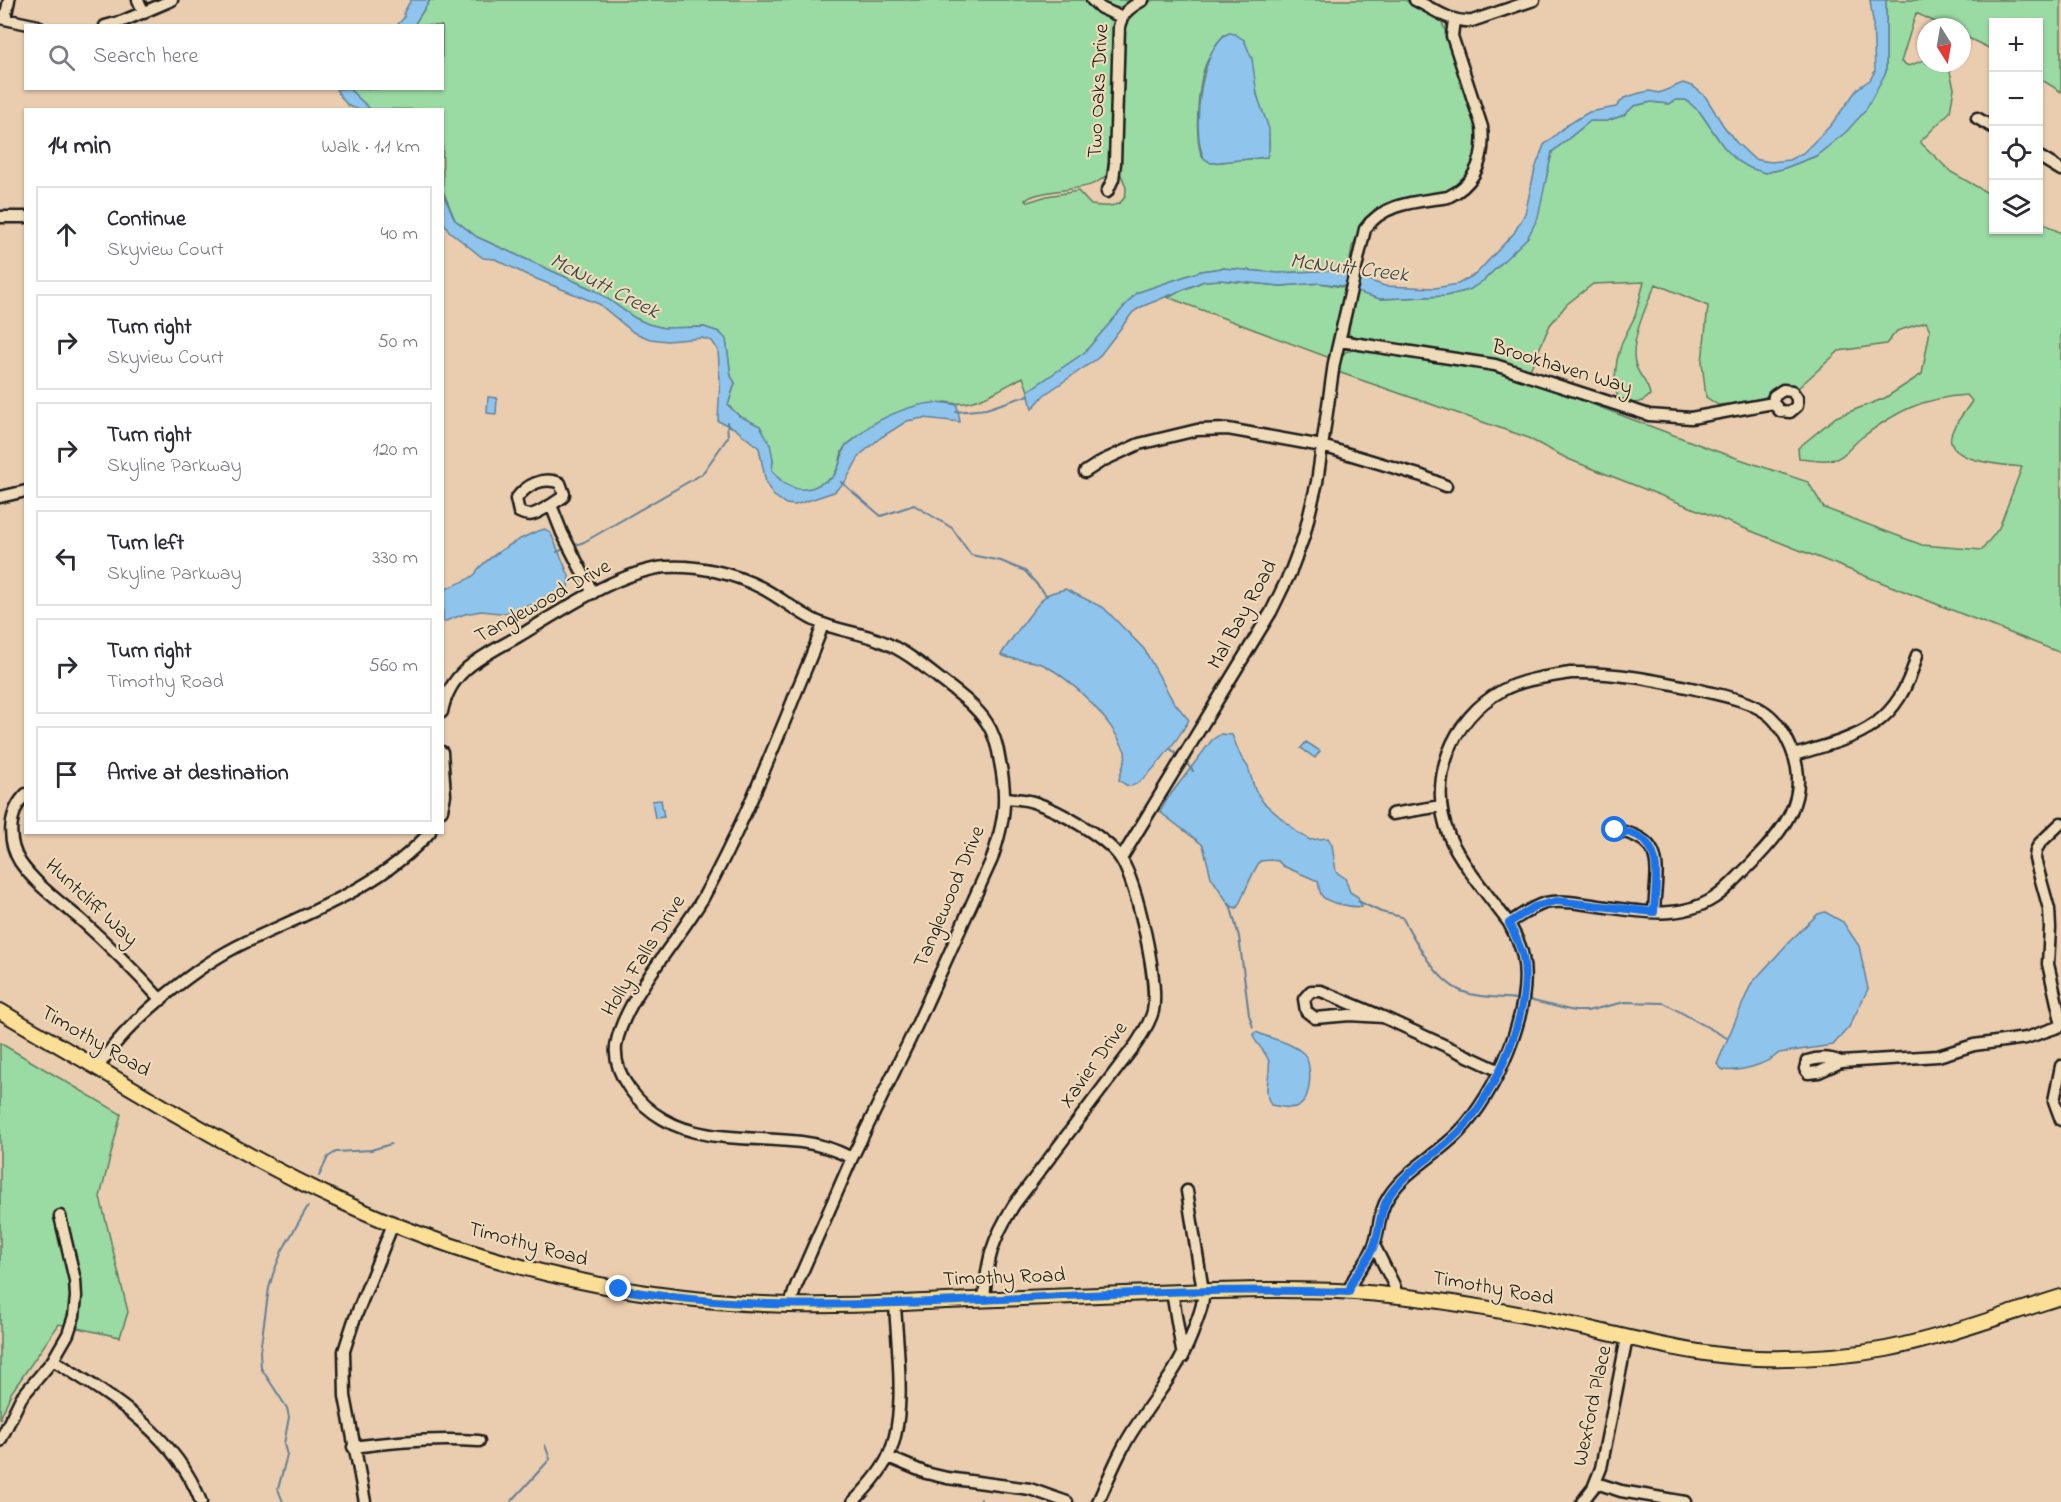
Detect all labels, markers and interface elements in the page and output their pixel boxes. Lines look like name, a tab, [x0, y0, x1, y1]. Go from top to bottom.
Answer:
north arrow	[1917, 18, 1971, 72]
map controls	[1989, 18, 2043, 234]
button: +	[1989, 18, 2043, 72]
street label: Two Oaks Drive	[1080, 22, 1118, 159]
search box	[24, 24, 444, 90]
icon: search	[45, 41, 78, 74]
text: Search here	[93, 41, 198, 73]
button: −	[1989, 72, 2043, 126]
button: locate	[1989, 126, 2043, 180]
text: 14 min	[48, 128, 111, 166]
text: Walk · 1.1 km	[321, 133, 420, 162]
button: layers	[1989, 180, 2043, 234]
text: Continue	[107, 204, 186, 236]
icon: ahead	[50, 218, 83, 251]
text: 40 m	[381, 220, 418, 249]
text: Skyview Court	[107, 236, 224, 265]
water label: McNutt Creek	[544, 246, 665, 329]
water label: McNutt Creek	[1288, 246, 1411, 292]
text: Turn right	[107, 312, 192, 344]
icon: right	[50, 326, 83, 359]
text: 50 m	[377, 328, 418, 357]
street label: Brookhaven Way	[1487, 332, 1636, 406]
text: Skyview Court	[107, 344, 224, 373]
text: Turn right	[107, 420, 192, 452]
icon: right	[50, 434, 83, 467]
text: 120 m	[373, 436, 418, 465]
text: Skyline Parkway	[107, 452, 242, 481]
text: Turn left	[107, 528, 184, 560]
icon: left	[50, 542, 83, 575]
text: 330 m	[372, 544, 418, 573]
street label: Tanglewood Drive	[469, 552, 618, 654]
street label: Mal Bay Road	[1201, 555, 1287, 676]
text: Skyline Parkway	[107, 560, 242, 589]
text: Turn right	[107, 636, 192, 668]
icon: right	[50, 650, 83, 683]
text: 560 m	[369, 652, 418, 681]
text: Timothy Road	[107, 668, 224, 697]
icon: arrive	[50, 758, 83, 791]
text: Arrive at destination	[107, 758, 289, 790]
route start	[1601, 816, 1627, 842]
street label: Tanglewood Drive	[907, 821, 995, 973]
street label: Huntcliff Way	[36, 852, 144, 956]
street label: Holly Falls Drive	[595, 889, 695, 1024]
street label: Timothy Road	[33, 998, 156, 1087]
street label: Xavier Drive	[1052, 1015, 1136, 1114]
street label: Timothy Road	[464, 1215, 591, 1277]
street label: Timothy Road	[942, 1261, 1066, 1297]
street label: Timothy Road	[1430, 1264, 1556, 1316]
route end	[605, 1275, 631, 1301]
street label: Wexford Place	[1566, 1342, 1621, 1469]

